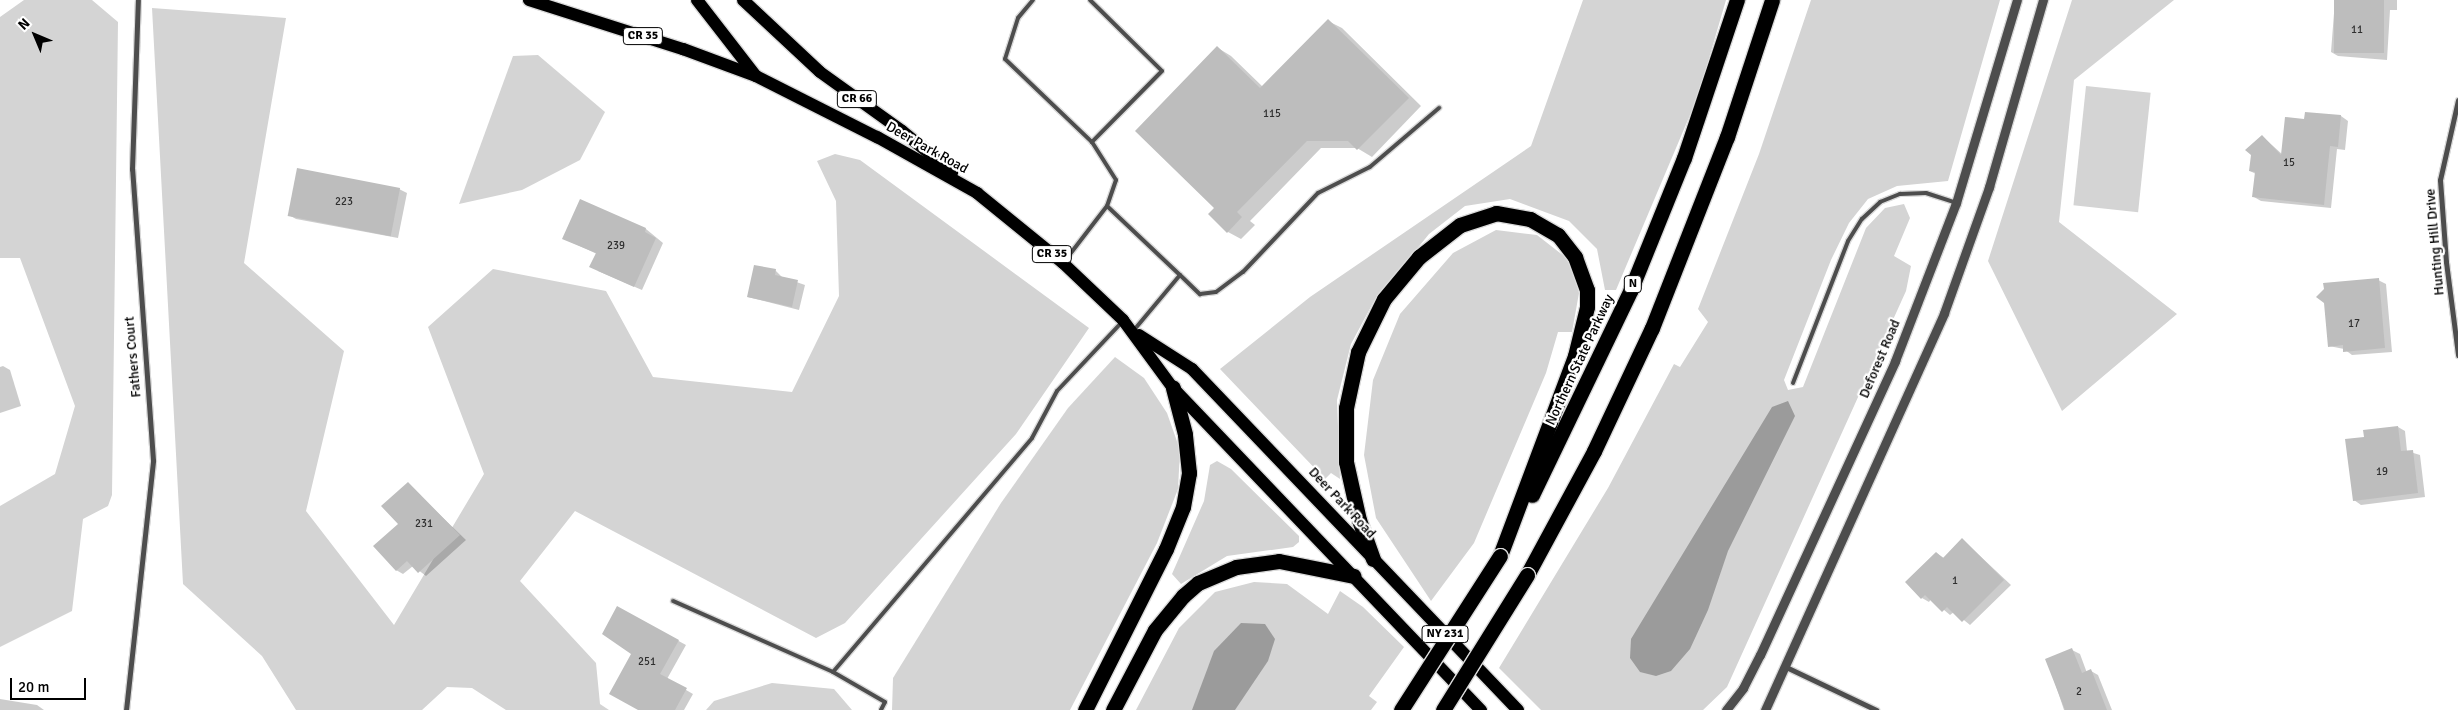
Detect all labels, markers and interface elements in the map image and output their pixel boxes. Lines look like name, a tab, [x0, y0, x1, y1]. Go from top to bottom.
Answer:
north arrow	[10, 10, 60, 60]
text: N	[15, 15, 33, 33]
house number: 11	[2351, 23, 2363, 37]
road number: CR 35	[622, 27, 664, 46]
road number: CR 66	[836, 90, 878, 108]
house number: 115	[1263, 107, 1281, 121]
street label: Deer Park Road	[883, 119, 971, 177]
house number: 15	[2283, 156, 2295, 170]
street label: Hunting Hill Drive	[2422, 188, 2448, 296]
house number: 223	[335, 195, 353, 209]
house number: 239	[607, 239, 625, 253]
road number: CR 35	[1031, 244, 1073, 264]
road number: N	[1623, 274, 1643, 294]
street label: Northern State Parkway	[1542, 292, 1618, 428]
street label: Fathers Court	[121, 316, 145, 398]
street label: Deforest Road	[1856, 317, 1904, 401]
house number: 17	[2348, 317, 2360, 331]
street label: Deer Park Road	[1305, 464, 1379, 542]
house number: 19	[2376, 465, 2388, 479]
house number: 231	[415, 517, 433, 531]
house number: 1	[1952, 574, 1958, 588]
road number: NY 231	[1421, 624, 1469, 644]
house number: 251	[638, 655, 656, 669]
scale bar	[12, 668, 89, 700]
text: 20 m	[18, 678, 49, 696]
house number: 2	[2076, 685, 2082, 699]

